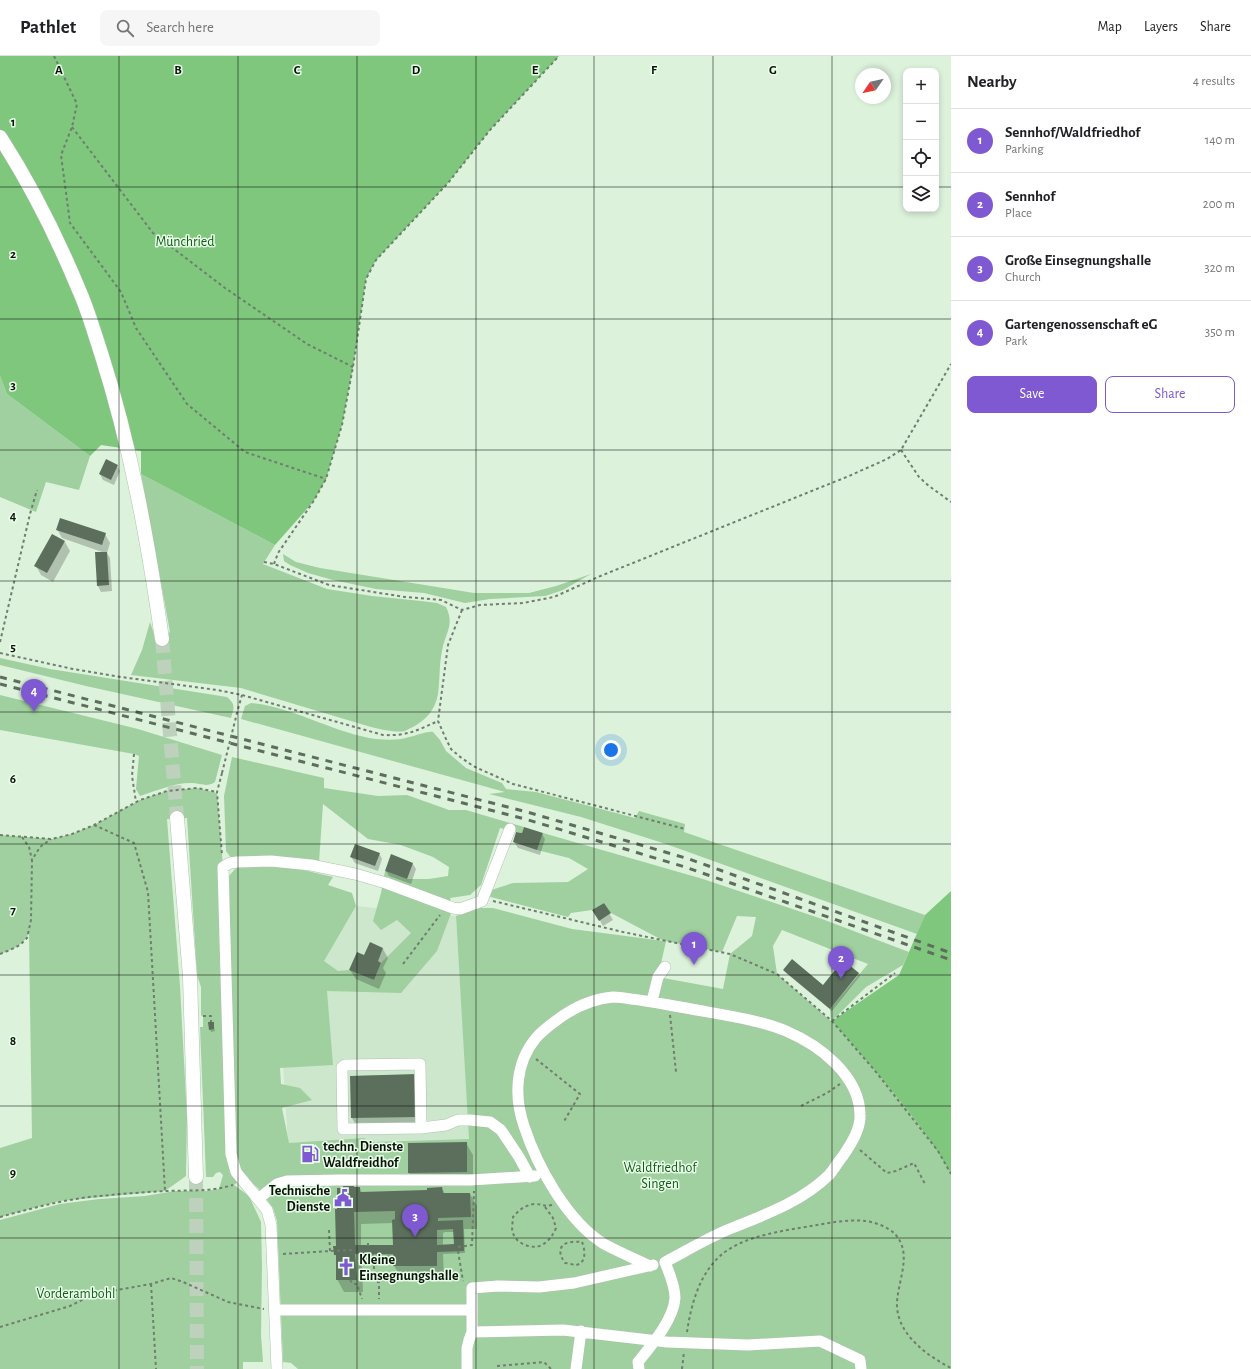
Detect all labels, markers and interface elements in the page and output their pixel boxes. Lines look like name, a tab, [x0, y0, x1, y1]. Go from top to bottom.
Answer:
search box	[100, 10, 380, 46]
icon: search	[114, 17, 136, 39]
text: Pathlet	[20, 18, 76, 37]
text: Search here	[146, 20, 214, 35]
text: Map	[1097, 20, 1122, 34]
text: Layers	[1144, 20, 1178, 34]
text: Share	[1200, 20, 1231, 34]
text: A	[55, 64, 63, 77]
text: B	[174, 64, 182, 77]
text: C	[294, 64, 301, 77]
text: D	[412, 64, 421, 77]
text: E	[532, 64, 539, 77]
text: F	[651, 64, 658, 77]
text: G	[769, 64, 777, 77]
north arrow	[855, 68, 891, 104]
map controls	[903, 68, 939, 212]
button: +	[903, 68, 939, 104]
text: Nearby	[967, 73, 1017, 90]
text: 4 results	[1193, 75, 1235, 88]
button: −	[903, 104, 939, 140]
text: 1	[11, 116, 15, 129]
text: Sennhof/Waldfriedhof	[1005, 125, 1140, 140]
text: 1	[978, 134, 982, 147]
text: 140 m	[1205, 134, 1235, 147]
button: locate	[903, 140, 939, 176]
text: Parking	[1005, 143, 1044, 156]
button: layers	[903, 176, 939, 212]
text: Sennhof	[1005, 189, 1055, 204]
text: 2	[977, 198, 983, 211]
text: 200 m	[1203, 198, 1235, 211]
text: Place	[1005, 207, 1032, 220]
park label: Münchried	[155, 235, 215, 249]
text: 2	[10, 248, 16, 261]
text: Große Einsegnungshalle	[1005, 253, 1151, 268]
text: 3	[977, 262, 983, 275]
text: 320 m	[1204, 262, 1235, 275]
text: Church	[1005, 271, 1041, 284]
text: Gartengenossenschaft eG	[1005, 317, 1157, 332]
text: 4	[977, 326, 983, 339]
text: 350 m	[1205, 326, 1235, 339]
text: Park	[1005, 335, 1027, 348]
button: Save	[967, 376, 1097, 413]
button: Share	[1105, 376, 1235, 413]
text: 3	[10, 379, 16, 392]
text: 4	[10, 510, 17, 523]
text: 5	[10, 641, 16, 654]
pin: 4	[21, 679, 47, 712]
your location	[601, 740, 621, 760]
text: 6	[10, 773, 16, 786]
text: 7	[10, 904, 16, 917]
pin: 1	[681, 932, 707, 965]
pin: 2	[828, 946, 854, 979]
text: 8	[10, 1035, 16, 1048]
place label: techn. Dienste Waldfreidhof	[323, 1140, 404, 1170]
fuel station icon: techn. Dienste Waldfreidhof	[300, 1144, 320, 1164]
park label: Waldfriedhof Singen	[624, 1161, 697, 1191]
text: 9	[10, 1167, 16, 1180]
place label: Technische Dienste	[269, 1184, 330, 1214]
public building icon: Technische Dienste	[333, 1188, 353, 1208]
pin: 3	[402, 1204, 428, 1237]
place label: Kleine Einsegnungshalle	[359, 1253, 459, 1283]
church icon: Kleine Einsegnungshalle	[336, 1257, 356, 1277]
park label: Vorderambohl	[37, 1287, 115, 1301]

